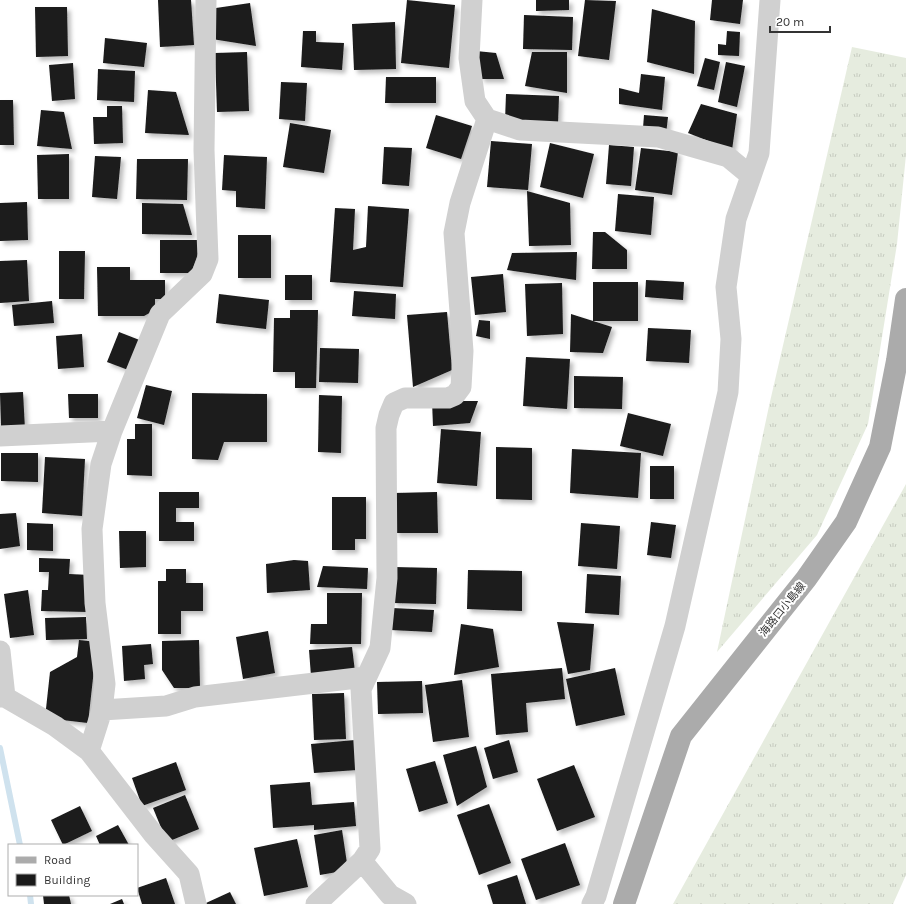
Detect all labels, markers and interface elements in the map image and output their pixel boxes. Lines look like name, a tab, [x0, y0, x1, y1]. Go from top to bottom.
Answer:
scale bar	[770, 8, 830, 34]
text: 20 m	[776, 15, 804, 29]
street label: 海路口小島線	[757, 580, 808, 639]
legend	[8, 844, 138, 896]
text: Road	[44, 853, 72, 867]
text: Building	[44, 873, 91, 887]

